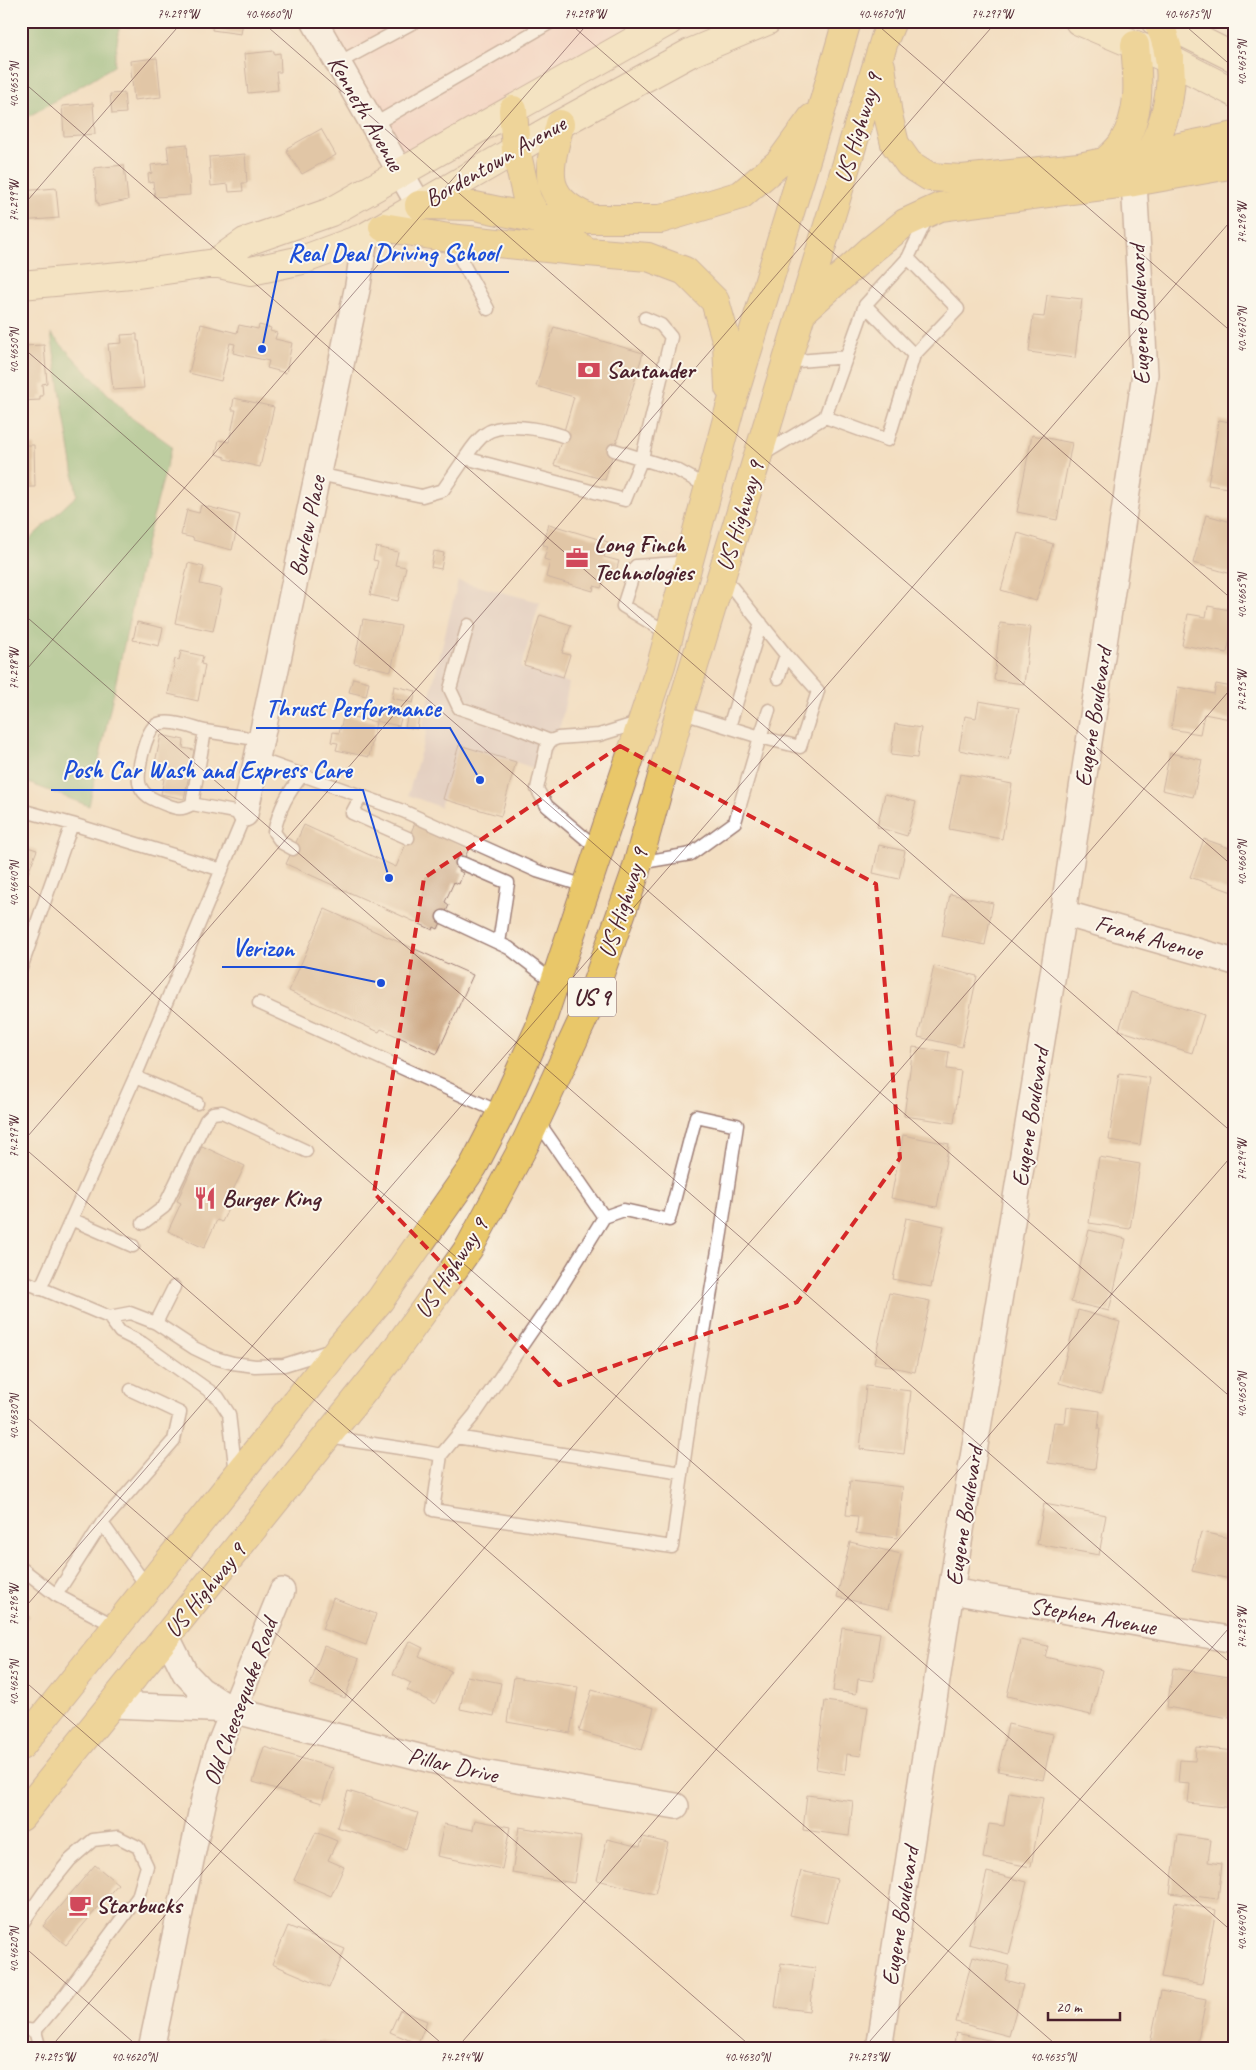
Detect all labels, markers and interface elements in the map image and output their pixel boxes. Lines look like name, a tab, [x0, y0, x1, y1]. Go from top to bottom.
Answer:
text: 74.299°W	[157, 6, 201, 22]
text: 40.4660°N	[245, 6, 292, 22]
text: 74.298°W	[564, 6, 608, 22]
text: 40.4670°N	[858, 6, 905, 22]
text: 74.297°W	[971, 6, 1015, 22]
text: 40.4675°N	[1164, 6, 1211, 22]
text: 40.4675°N	[1234, 39, 1250, 86]
street label: Kenneth Avenue	[321, 50, 412, 178]
text: 40.4655°N	[6, 61, 22, 108]
street label: US Highway 9	[827, 67, 890, 187]
street label: Bordentown Avenue	[419, 107, 573, 214]
text: 74.299°W	[6, 178, 22, 222]
text: 74.296°W	[1234, 200, 1250, 244]
callout: Real Deal Driving School	[278, 232, 509, 272]
text: Real Deal Driving School	[288, 237, 503, 269]
street label: Eugene Boulevard	[1121, 241, 1156, 386]
text: 40.4670°N	[1234, 306, 1250, 353]
text: 40.4650°N	[6, 327, 22, 374]
place label: Santander	[606, 355, 697, 385]
bank icon: Santander	[576, 357, 602, 383]
street label: US Highway 9	[709, 455, 772, 575]
street label: Burlew Place	[282, 471, 333, 579]
place label: Long Finch Technologies	[594, 529, 696, 587]
office icon: Long Finch Technologies	[564, 545, 590, 571]
text: 40.4665°N	[1234, 572, 1250, 619]
street label: Eugene Boulevard	[1067, 642, 1119, 789]
text: 74.298°W	[6, 646, 22, 690]
text: 74.295°W	[1234, 668, 1250, 712]
callout: Thrust Performance	[256, 688, 450, 728]
text: Thrust Performance	[265, 692, 442, 724]
callout: Posh Car Wash and Express Care	[51, 750, 363, 790]
text: Posh Car Wash and Express Care	[62, 754, 353, 786]
text: 40.4660°N	[1234, 839, 1250, 886]
street label: US Highway 9	[591, 842, 655, 962]
text: 40.4640°N	[6, 860, 22, 907]
street label: Frank Avenue	[1092, 907, 1208, 967]
callout: Verizon	[222, 927, 304, 967]
text: Verizon	[232, 932, 296, 964]
road number: US 9	[568, 978, 616, 1016]
street label: Eugene Boulevard	[1004, 1042, 1056, 1189]
text: 74.297°W	[6, 1114, 22, 1158]
text: 74.294°W	[1234, 1137, 1250, 1181]
place label: Burger King	[222, 1183, 322, 1213]
restaurant icon: Burger King	[192, 1185, 218, 1211]
street label: US Highway 9	[408, 1210, 496, 1324]
text: 40.4650°N	[1234, 1371, 1250, 1418]
text: 40.4630°N	[6, 1393, 22, 1440]
street label: Eugene Boulevard	[938, 1441, 990, 1588]
street label: US Highway 9	[158, 1535, 254, 1643]
text: 74.296°W	[6, 1582, 22, 1626]
street label: Stephen Avenue	[1028, 1590, 1161, 1642]
text: 74.293°W	[1234, 1605, 1250, 1649]
street label: Old Cheesequake Road	[196, 1611, 285, 1790]
text: 40.4625°N	[6, 1659, 22, 1706]
street label: Pillar Drive	[405, 1740, 503, 1790]
street label: Eugene Boulevard	[874, 1841, 926, 1988]
place label: Starbucks	[96, 1890, 184, 1920]
cafe icon: Starbucks	[67, 1892, 93, 1918]
text: 40.4640°N	[1234, 1904, 1250, 1951]
text: 40.4620°N	[6, 1926, 22, 1973]
scale bar	[1048, 1990, 1121, 2022]
text: 20 m	[1056, 1998, 1083, 2017]
text: 74.295°W	[33, 2049, 77, 2065]
text: 40.4620°N	[111, 2049, 158, 2065]
text: 74.294°W	[440, 2049, 484, 2065]
text: 40.4630°N	[724, 2049, 771, 2065]
text: 74.293°W	[847, 2049, 891, 2065]
text: 40.4635°N	[1030, 2049, 1077, 2065]

